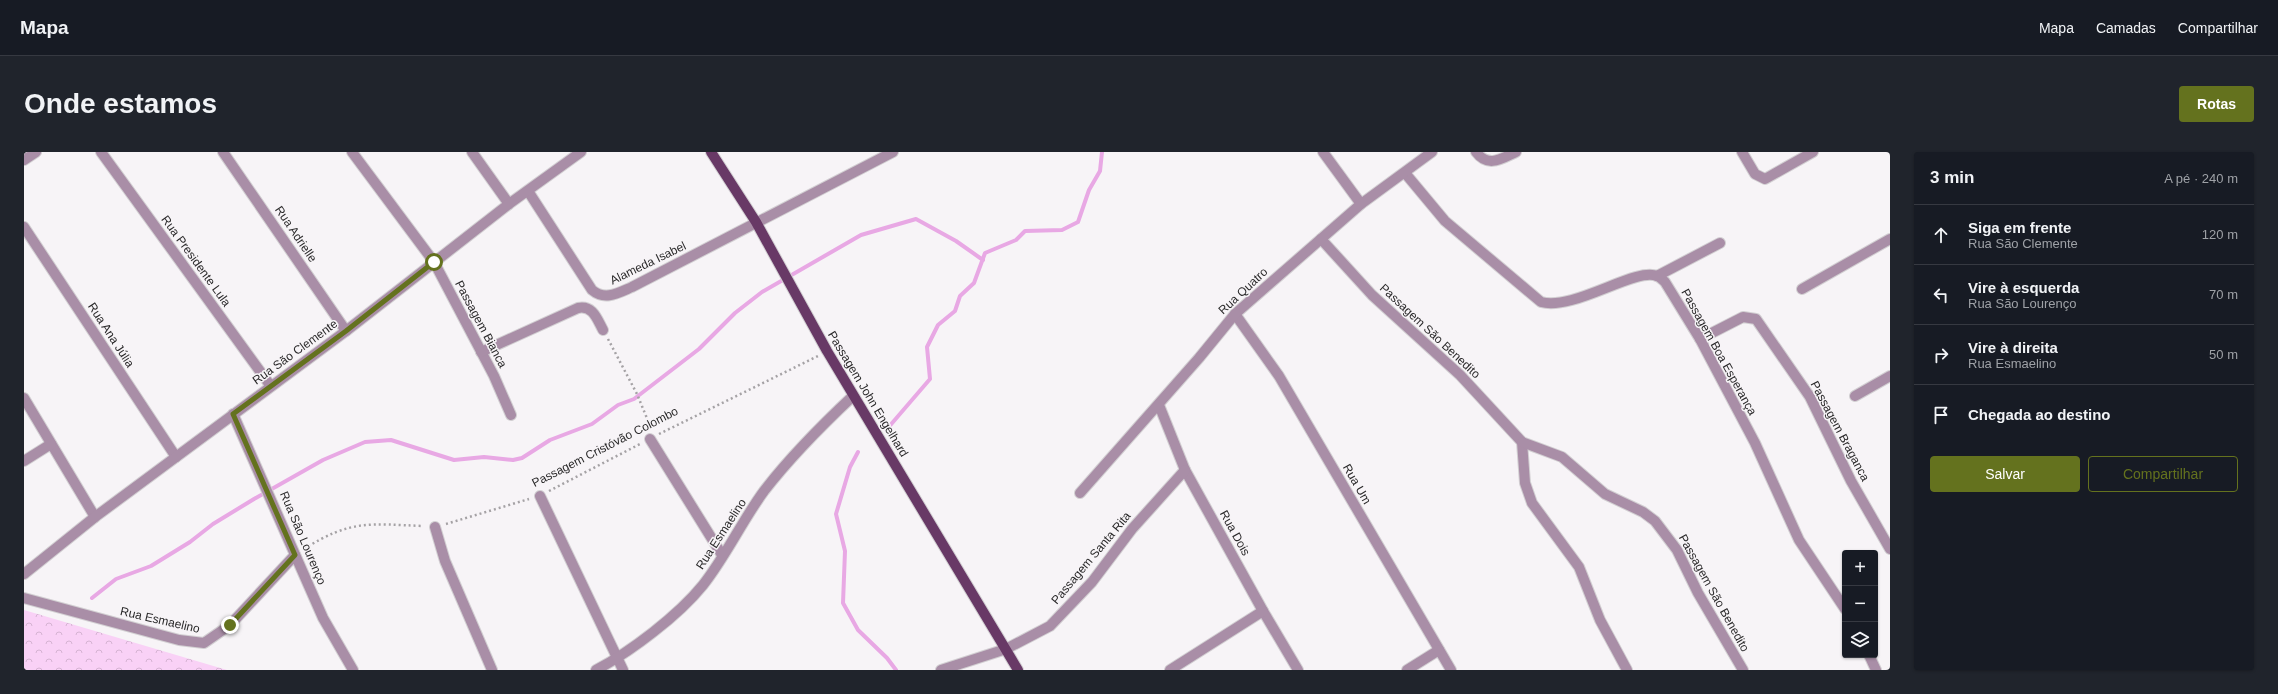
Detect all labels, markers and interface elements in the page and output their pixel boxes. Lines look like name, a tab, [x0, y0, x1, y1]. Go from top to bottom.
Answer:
text: Mapa	[20, 17, 69, 38]
text: Mapa	[2039, 20, 2074, 36]
text: Camadas	[2096, 20, 2156, 36]
text: Compartilhar	[2178, 20, 2258, 36]
button: Rotas	[2179, 86, 2254, 122]
text: Onde estamos	[24, 88, 217, 119]
text: 3 min	[1930, 168, 1974, 187]
text: A pé · 240 m	[2164, 171, 2238, 186]
street label: Rua Adrielle	[272, 203, 320, 265]
street label: Rua Presidente Lula	[158, 213, 234, 309]
text: Siga em frente	[1968, 219, 2071, 236]
icon: ahead	[1930, 224, 1952, 246]
text: 120 m	[2202, 227, 2238, 242]
text: Rua São Clemente	[1968, 236, 2078, 251]
street label: Alameda Isabel	[608, 239, 688, 287]
route start	[425, 253, 443, 271]
street label: Rua Quatro	[1216, 265, 1271, 317]
street label: Passagem Bianca	[452, 278, 510, 370]
text: Vire à esquerda	[1968, 279, 2079, 296]
street label: Passagem São Benedito	[1377, 281, 1483, 381]
icon: left	[1930, 284, 1952, 306]
street label: Passagem Boa Esperança	[1678, 286, 1760, 418]
text: 70 m	[2209, 287, 2238, 302]
text: Rua São Lourenço	[1968, 296, 2076, 311]
street label: Rua Ana Júlia	[85, 300, 137, 370]
street label: Rua São Clemente	[250, 316, 340, 387]
street label: Passagem John Engelhard	[825, 329, 911, 459]
text: Vire à direita	[1968, 339, 2058, 356]
icon: right	[1930, 344, 1952, 366]
text: 50 m	[2209, 347, 2238, 362]
text: Rua Esmaelino	[1968, 356, 2056, 371]
street label: Passagem Braganca	[1808, 379, 1872, 484]
street label: Passagem Cristóvão Colombo	[530, 404, 681, 490]
icon: arrive	[1930, 404, 1952, 426]
text: Chegada ao destino	[1968, 406, 2111, 423]
button: Salvar	[1930, 456, 2080, 492]
button: Compartilhar	[2088, 456, 2238, 492]
street label: Rua Um	[1340, 461, 1374, 507]
street label: Rua São Lourenço	[277, 489, 329, 587]
street label: Rua Esmaelino	[693, 496, 749, 572]
street label: Rua Dois	[1217, 508, 1253, 558]
street label: Passagem Santa Rita	[1048, 509, 1134, 607]
street label: Passagem São Benedito	[1676, 532, 1752, 654]
map controls	[1842, 550, 1878, 658]
button: +	[1842, 550, 1878, 586]
button: −	[1842, 586, 1878, 622]
street label: Rua Esmaelino	[119, 604, 202, 636]
route end	[221, 616, 239, 634]
button: layers	[1842, 622, 1878, 658]

